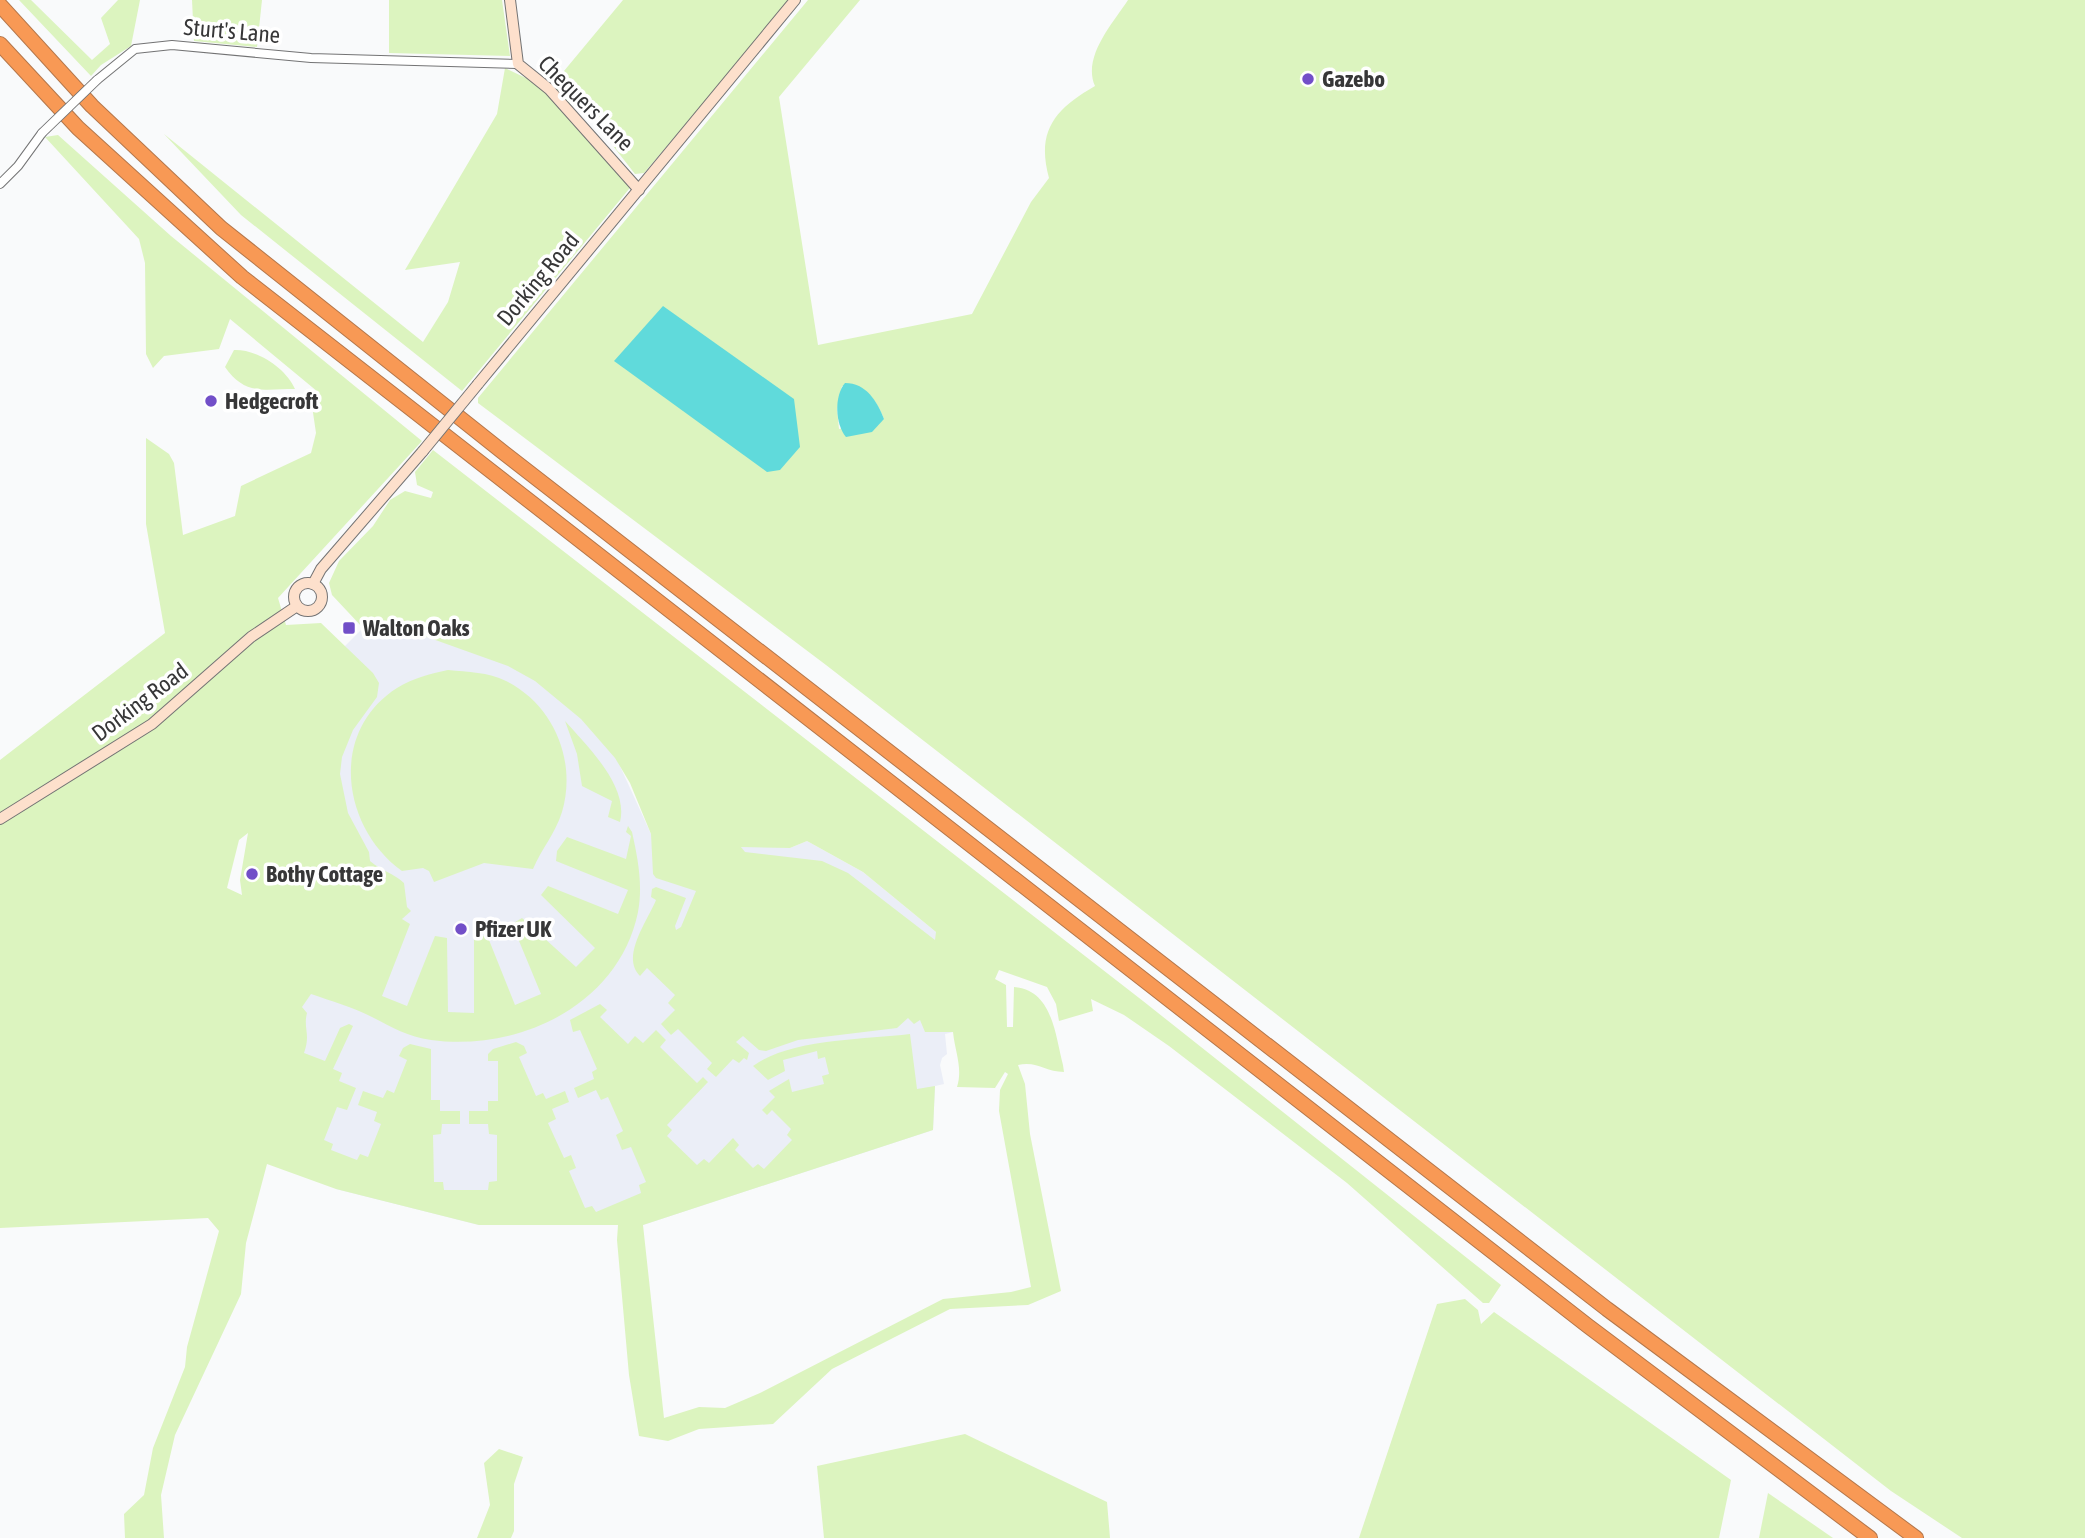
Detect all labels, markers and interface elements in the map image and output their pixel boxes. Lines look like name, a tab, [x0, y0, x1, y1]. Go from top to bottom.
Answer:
street label: Sturt's Lane	[183, 14, 281, 48]
street label: Chequers Lane	[533, 50, 639, 156]
place label: Gazebo	[1322, 66, 1385, 92]
marker: Gazebo	[1300, 71, 1316, 87]
street label: Dorking Road	[492, 227, 584, 331]
place label: Hedgecroft	[225, 388, 319, 414]
marker: Hedgecroft	[203, 393, 219, 409]
place label: Walton Oaks	[362, 615, 470, 641]
marker: Walton Oaks	[341, 620, 357, 636]
street label: Dorking Road	[87, 658, 193, 746]
place label: Bothy Cottage	[266, 861, 383, 887]
marker: Bothy Cottage	[244, 866, 260, 882]
place label: Pfizer UK	[475, 916, 552, 942]
marker: Pfizer UK	[453, 921, 469, 937]

